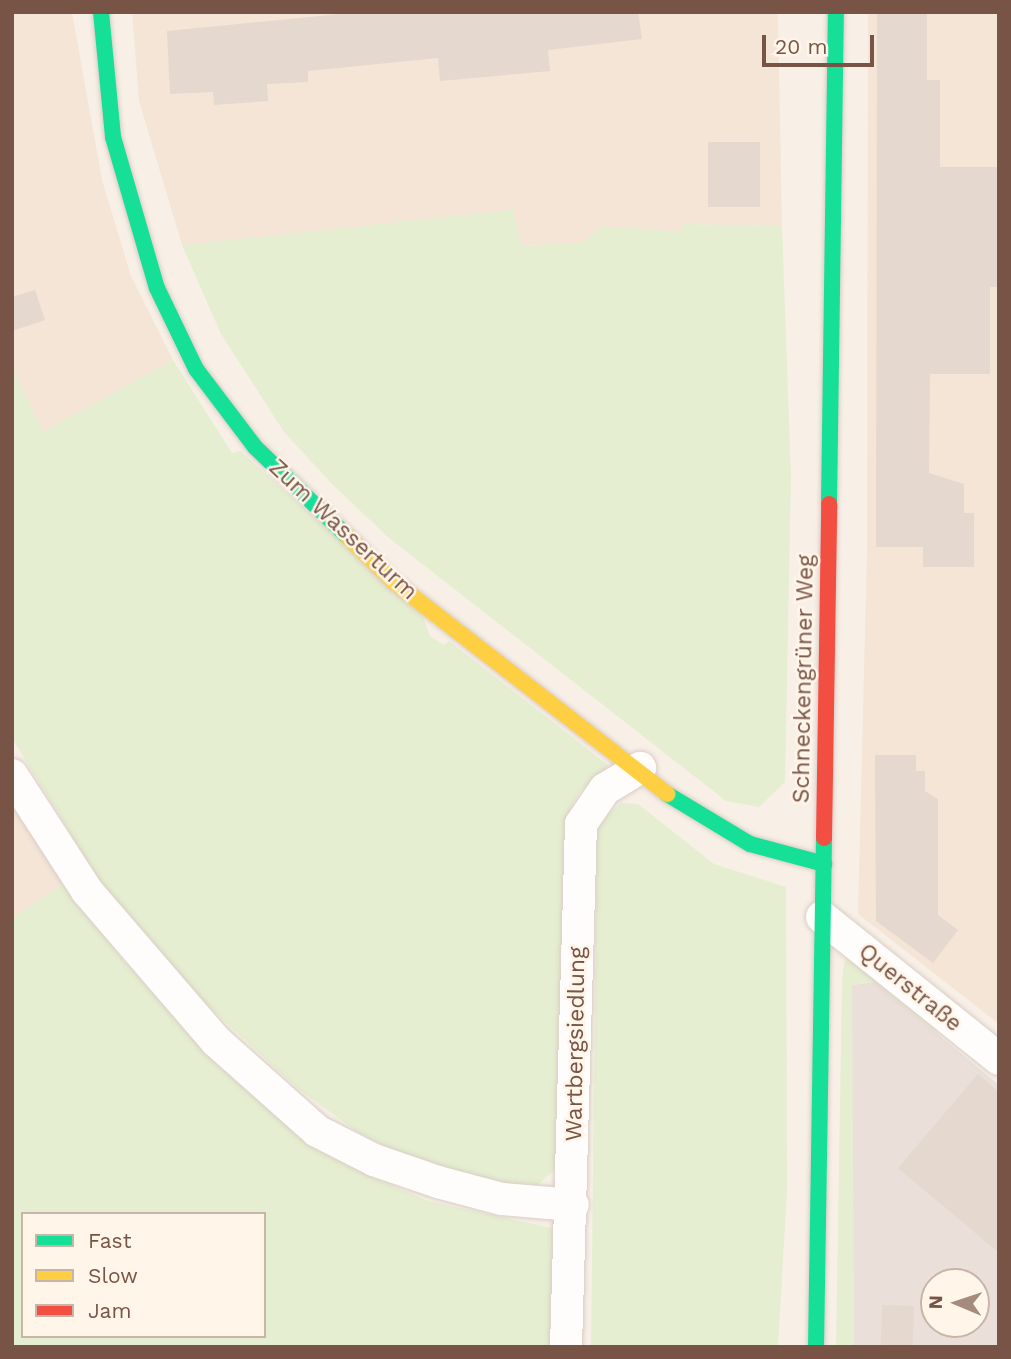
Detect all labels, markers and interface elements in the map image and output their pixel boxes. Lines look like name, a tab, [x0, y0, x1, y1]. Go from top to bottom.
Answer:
scale bar	[766, 21, 878, 65]
text: 20 m	[775, 34, 827, 59]
street label: Zum Wasserturm	[263, 454, 423, 606]
street label: Schneckengrüner Weg	[788, 554, 820, 804]
street label: Querstraße	[853, 938, 967, 1038]
street label: Wartbergsiedlung	[561, 946, 591, 1142]
legend	[21, 1212, 266, 1338]
text: Fast	[88, 1228, 132, 1253]
text: Slow	[88, 1263, 138, 1288]
north arrow	[920, 1268, 990, 1338]
text: N	[924, 1295, 947, 1310]
text: Jam	[88, 1298, 131, 1323]

